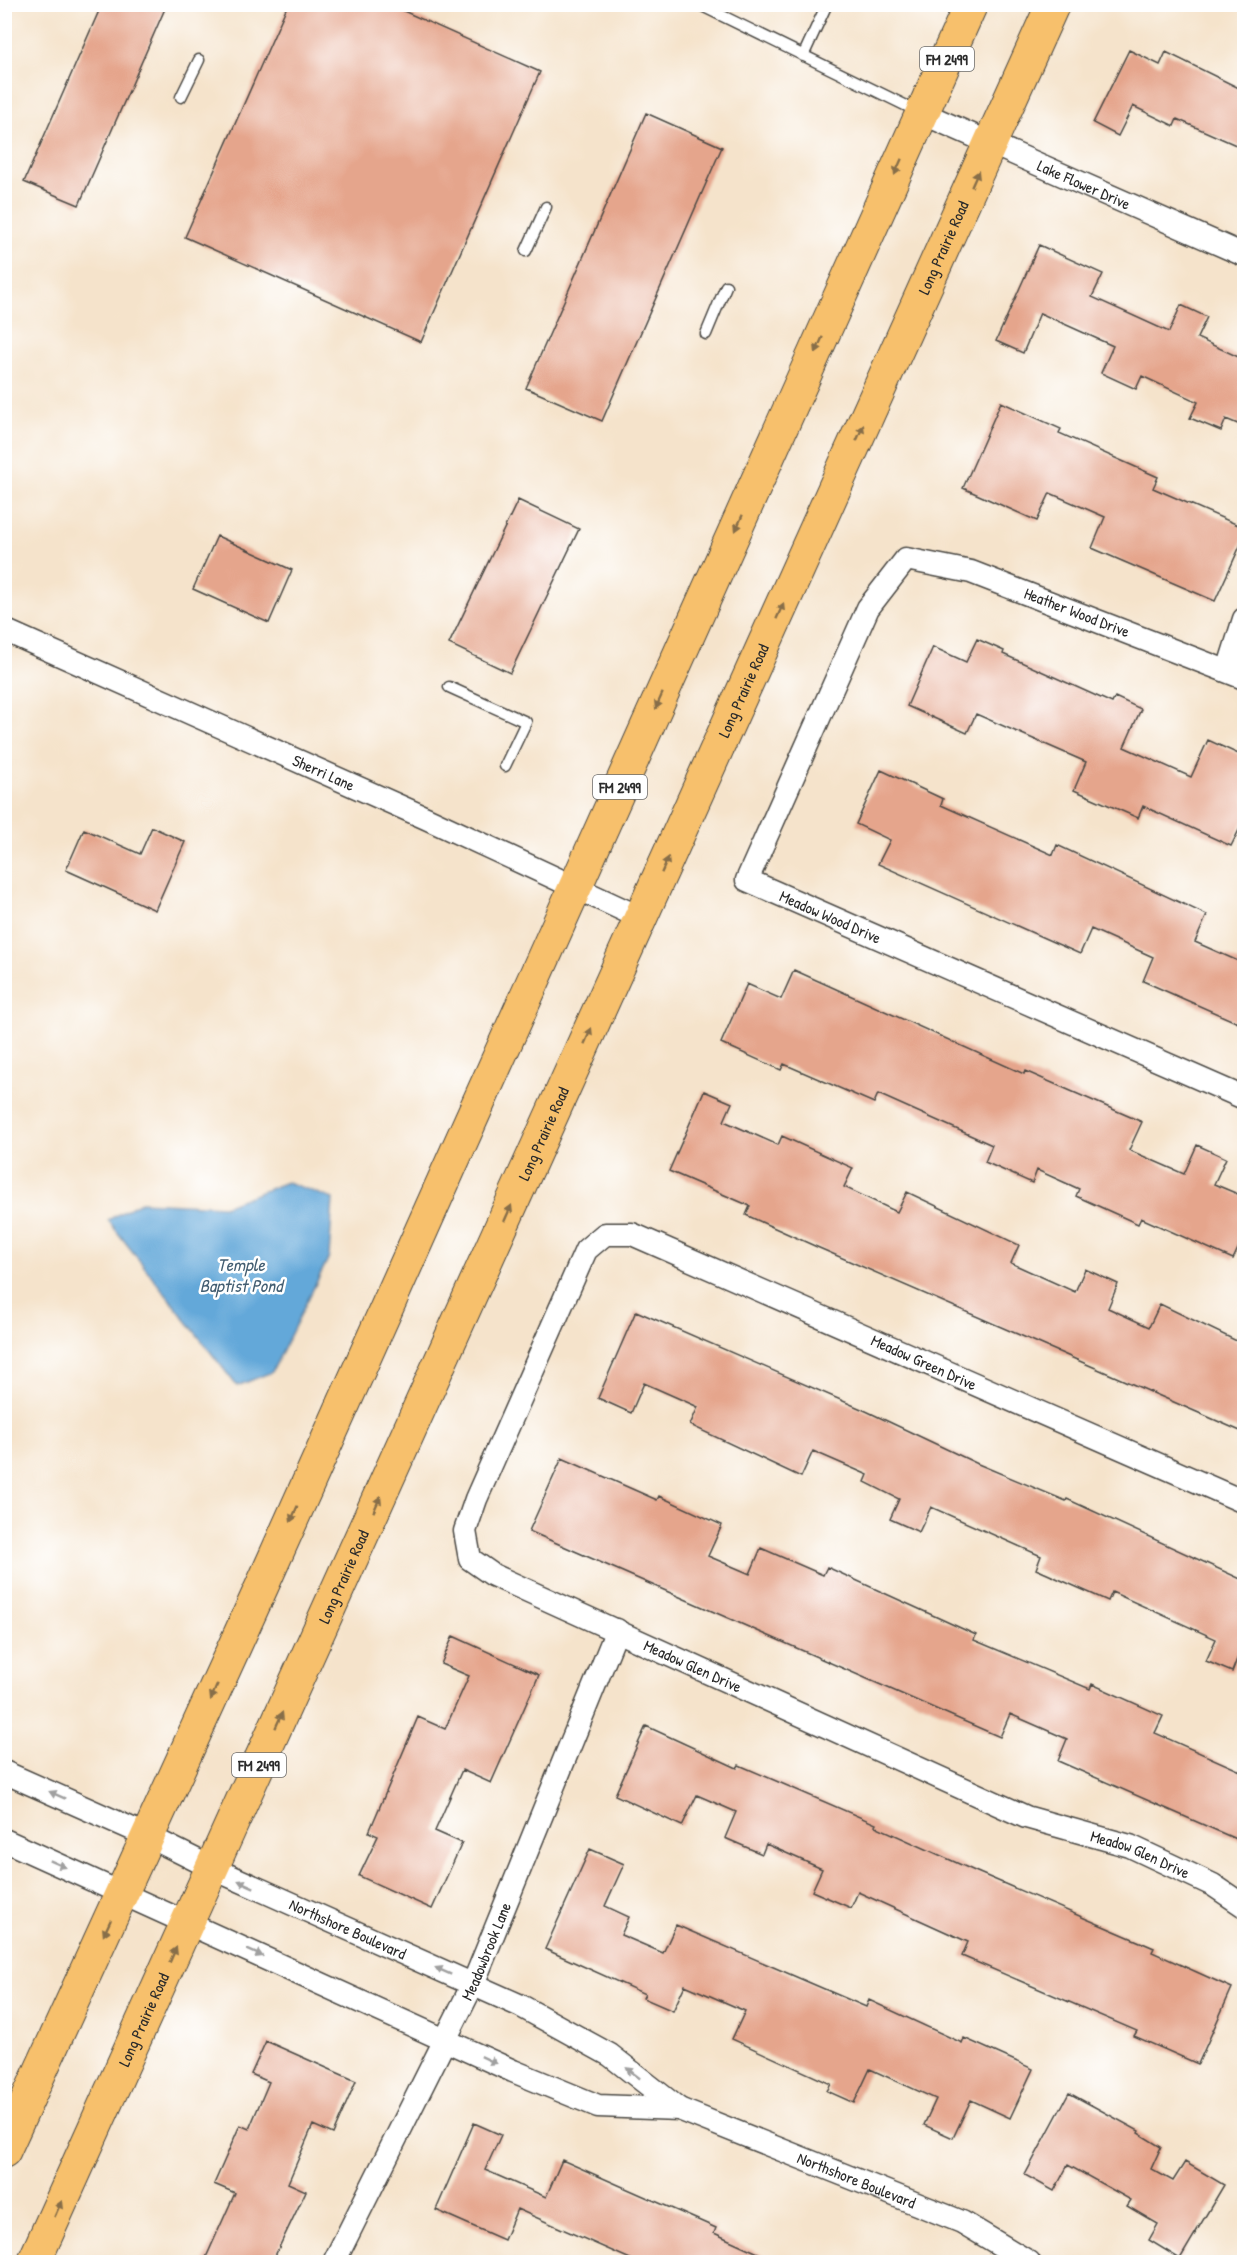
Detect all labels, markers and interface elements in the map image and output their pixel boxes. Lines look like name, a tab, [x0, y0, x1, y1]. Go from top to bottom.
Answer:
road number: FM 2499	[920, 47, 974, 71]
street label: Lake Flower Drive	[1034, 154, 1134, 215]
one-way arrow	[894, 158, 903, 175]
one-way arrow	[970, 170, 979, 187]
street label: Long Prairie Road	[912, 197, 974, 298]
one-way arrow	[814, 336, 823, 353]
one-way arrow	[856, 424, 865, 442]
one-way arrow	[734, 514, 743, 531]
street label: Heather Wood Drive	[1021, 582, 1133, 642]
one-way arrow	[775, 601, 785, 619]
street label: Long Prairie Road	[712, 640, 774, 741]
one-way arrow	[654, 692, 664, 710]
street label: Sherri Lane	[289, 749, 359, 796]
road number: FM 2499	[593, 775, 647, 799]
one-way arrow	[661, 856, 670, 874]
street label: Meadow Wood Drive	[776, 885, 885, 949]
one-way arrow	[583, 1026, 593, 1044]
street label: Long Prairie Road	[513, 1083, 574, 1184]
one-way arrow	[503, 1205, 512, 1222]
water label: Temple Baptist Pond	[200, 1252, 285, 1298]
street label: Meadow Green Drive	[868, 1329, 981, 1395]
one-way arrow	[372, 1495, 381, 1512]
one-way arrow	[289, 1506, 299, 1524]
street label: Long Prairie Road	[313, 1526, 374, 1627]
street label: Meadow Glen Drive	[640, 1634, 746, 1698]
one-way arrow	[209, 1683, 218, 1700]
one-way arrow	[274, 1710, 284, 1728]
road number: FM 2499	[232, 1753, 286, 1777]
one-way arrow	[47, 1790, 65, 1800]
street label: Meadow Glen Drive	[1088, 1825, 1194, 1884]
one-way arrow	[49, 1859, 67, 1869]
one-way arrow	[237, 1879, 254, 1888]
street label: Northshore Boulevard	[286, 1893, 410, 1964]
street label: Meadowbrook Lane	[456, 1898, 516, 2004]
one-way arrow	[101, 1919, 111, 1937]
one-way arrow	[168, 1945, 178, 1963]
one-way arrow	[246, 1949, 263, 1958]
one-way arrow	[434, 1966, 452, 1976]
street label: Long Prairie Road	[113, 1969, 174, 2070]
one-way arrow	[481, 2055, 498, 2064]
one-way arrow	[625, 2068, 640, 2080]
street label: Northshore Boulevard	[794, 2146, 919, 2213]
one-way arrow	[53, 2200, 63, 2218]

